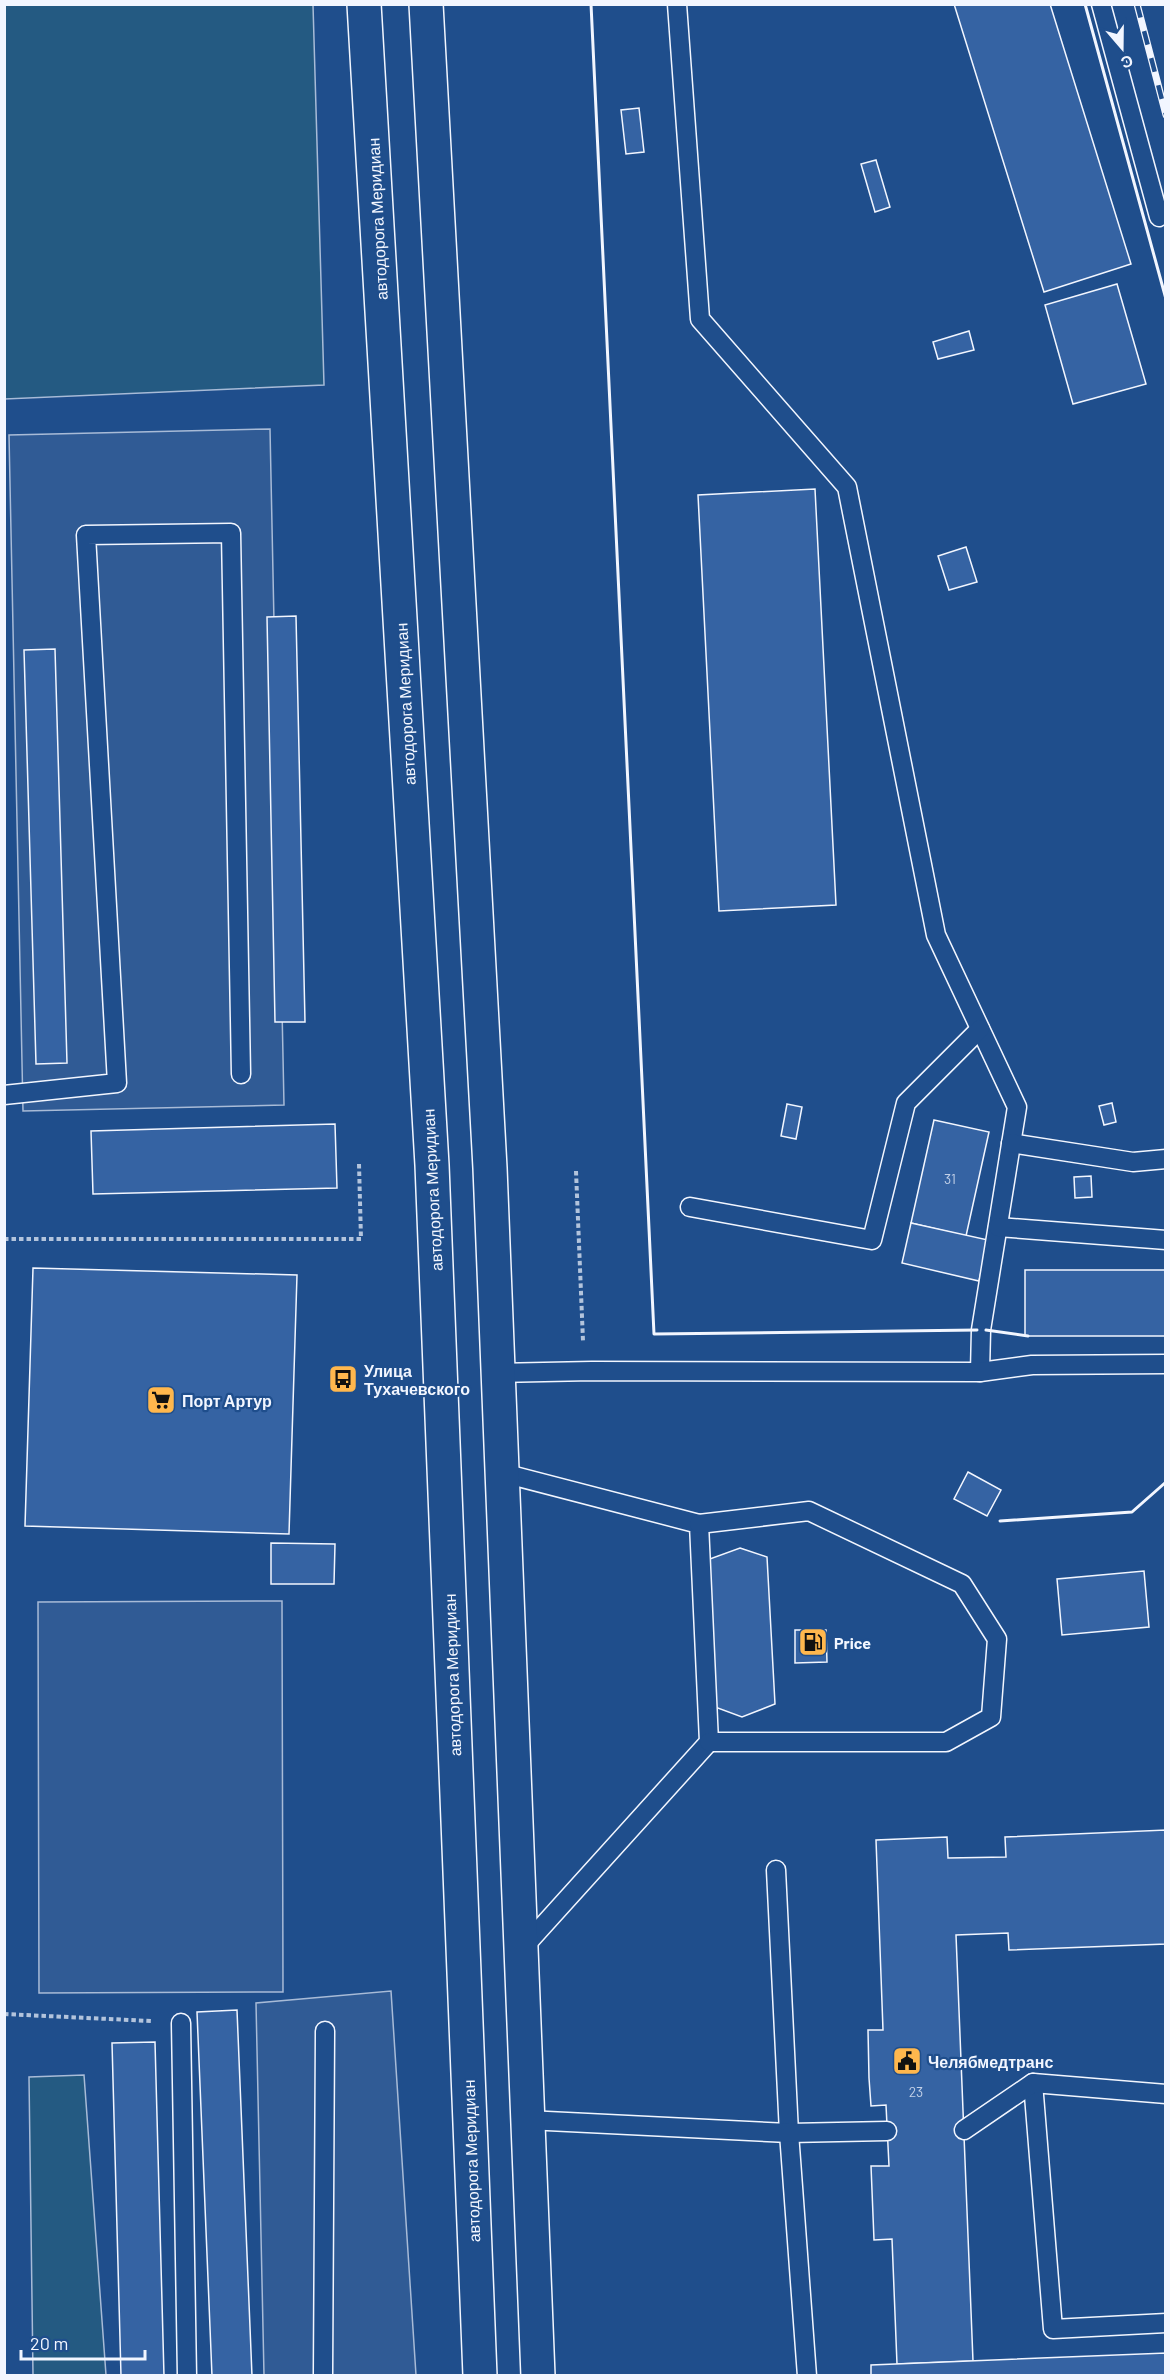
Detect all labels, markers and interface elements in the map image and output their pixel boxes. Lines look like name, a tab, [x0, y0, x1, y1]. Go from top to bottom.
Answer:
north arrow	[1092, 18, 1152, 78]
text: С	[1118, 52, 1136, 74]
street label: автодорога Меридиан	[363, 137, 391, 301]
street label: автодорога Меридиан	[391, 622, 419, 786]
street label: автодорога Меридиан	[418, 1108, 446, 1272]
house number: 31	[944, 1170, 956, 1187]
place label: Улица Тухачевского	[364, 1361, 470, 1398]
bus stop icon: Улица Тухачевского	[327, 1363, 359, 1395]
supermarket icon: Порт Артур	[145, 1384, 177, 1416]
place label: Порт Артур	[182, 1391, 272, 1410]
street label: автодорога Меридиан	[440, 1593, 464, 1757]
fuel station icon: Price	[797, 1626, 829, 1658]
place label: Price	[834, 1633, 871, 1652]
public building icon: Челябмедтранс	[891, 2045, 923, 2077]
place label: Челябмедтранс	[928, 2052, 1053, 2071]
street label: автодорога Меридиан	[459, 2079, 483, 2243]
house number: 23	[909, 2083, 923, 2100]
scale bar	[21, 2323, 146, 2361]
text: 20 m	[30, 2332, 68, 2354]

